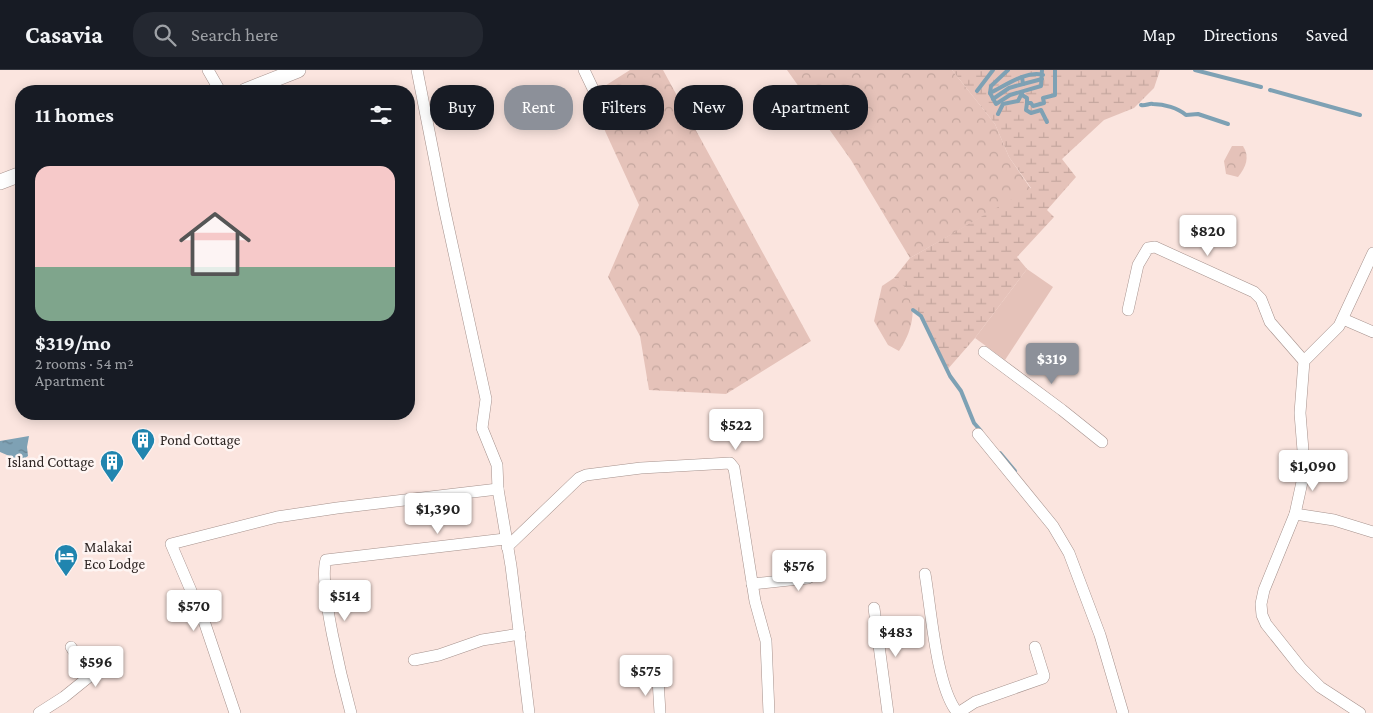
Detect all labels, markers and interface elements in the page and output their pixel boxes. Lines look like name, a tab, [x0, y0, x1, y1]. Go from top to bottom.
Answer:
search box	[133, 12, 483, 57]
text: Casavia	[25, 21, 103, 48]
icon: search	[151, 21, 179, 49]
text: Search here	[191, 24, 278, 45]
text: Map	[1143, 25, 1175, 45]
text: Directions	[1203, 25, 1278, 45]
text: Saved	[1306, 25, 1348, 45]
chip: Buy	[430, 85, 494, 130]
chip: Rent	[504, 85, 573, 130]
chip: Filters	[583, 85, 664, 130]
chip: New	[674, 85, 743, 130]
chip: Apartment	[753, 85, 868, 130]
icon: filters	[367, 101, 395, 129]
text: 11 homes	[35, 103, 114, 127]
icon: home	[170, 199, 260, 289]
pin: $820	[1178, 214, 1238, 257]
text: $820	[1190, 222, 1226, 239]
text: $319/mo	[35, 331, 111, 355]
pin: $319	[1022, 342, 1082, 385]
text: $319	[1037, 350, 1067, 367]
text: 2 rooms · 54 m²	[35, 355, 134, 372]
text: Apartment	[35, 372, 105, 389]
pin: $522	[706, 408, 766, 451]
text: $522	[720, 416, 752, 433]
building icon: Pond Cottage	[130, 427, 156, 461]
place label: Pond Cottage	[160, 432, 241, 449]
building icon: Island Cottage	[99, 449, 125, 483]
pin: $1,090	[1272, 450, 1354, 492]
place label: Island Cottage	[7, 454, 94, 471]
text: $1,090	[1290, 457, 1336, 474]
pin: $1,390	[397, 492, 479, 535]
text: $1,390	[416, 500, 460, 517]
place label: Malakai Eco Lodge	[84, 539, 146, 573]
hotel icon: Malakai Eco Lodge	[53, 543, 79, 577]
pin: $576	[769, 550, 829, 592]
text: $576	[783, 557, 815, 574]
pin: $514	[315, 580, 375, 622]
text: $514	[330, 587, 360, 604]
pin: $570	[164, 590, 224, 632]
text: $570	[178, 597, 210, 614]
pin: $483	[866, 616, 926, 658]
text: $483	[879, 623, 913, 640]
pin: $596	[66, 646, 126, 688]
text: $596	[79, 653, 113, 670]
pin: $575	[616, 654, 676, 697]
text: $575	[631, 662, 661, 679]

